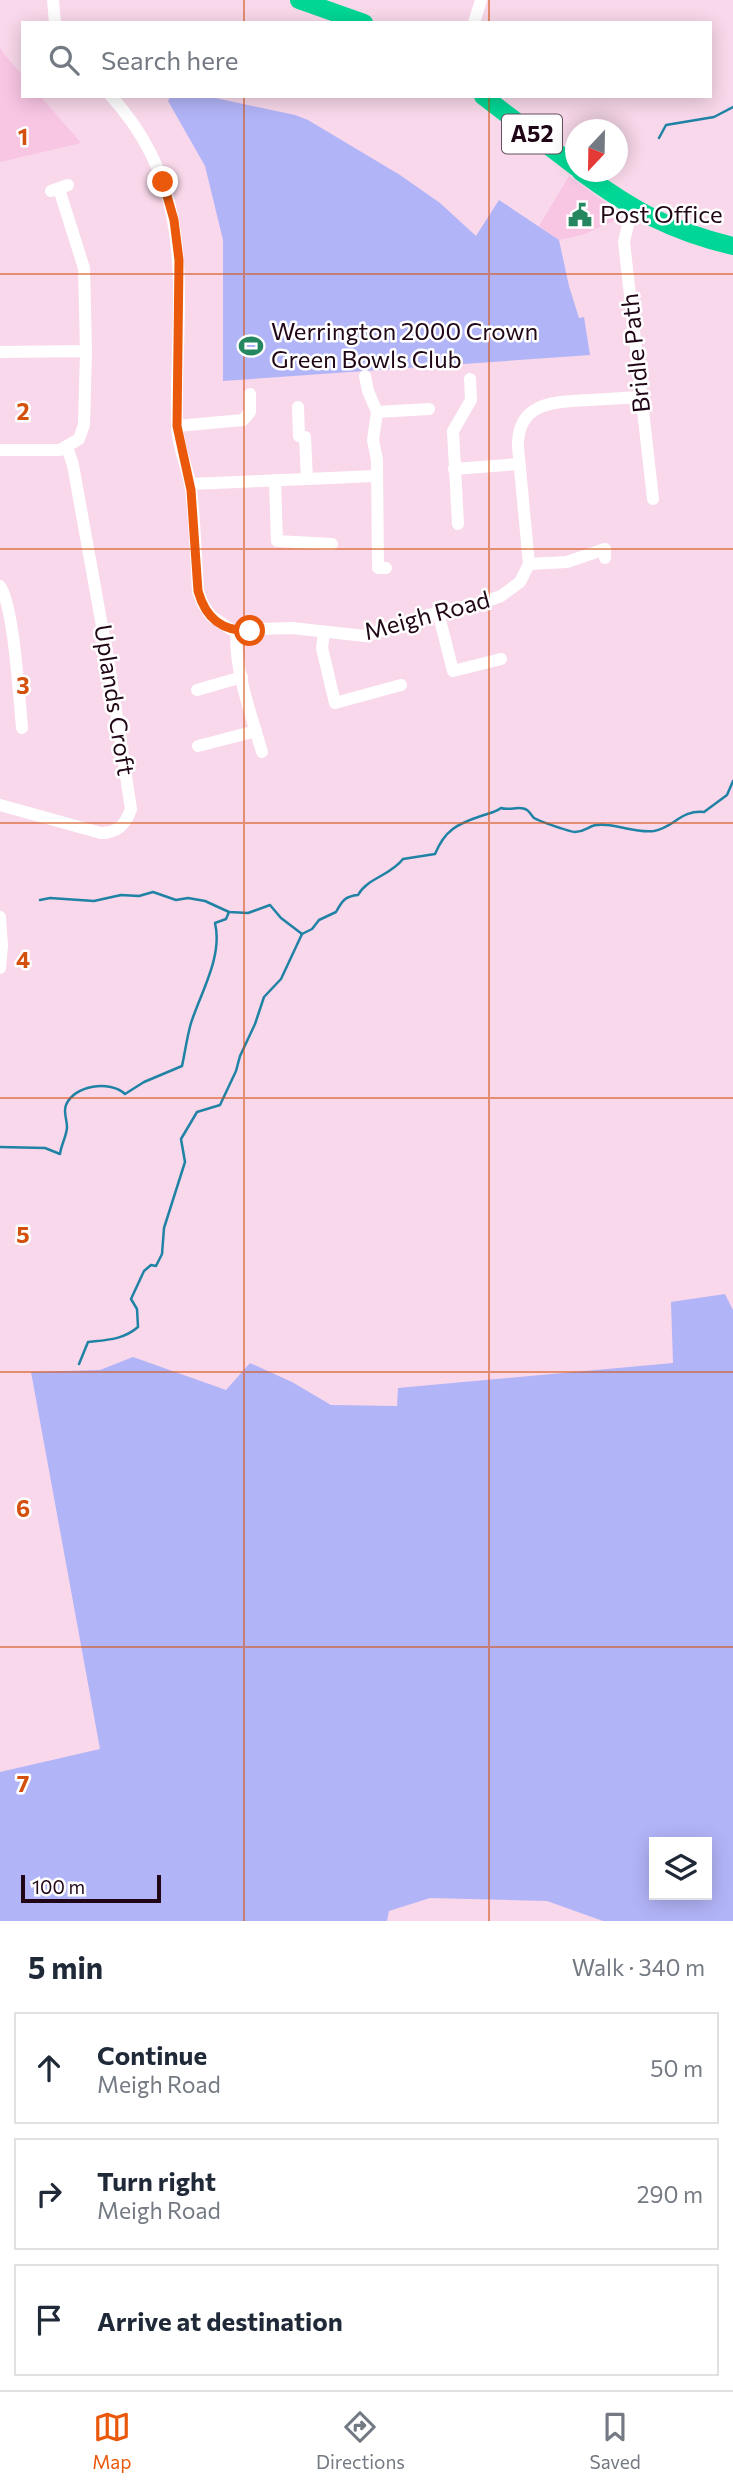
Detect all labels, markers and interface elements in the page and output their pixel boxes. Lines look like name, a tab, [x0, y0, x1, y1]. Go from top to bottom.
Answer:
search box	[21, 21, 712, 98]
icon: search	[45, 41, 83, 79]
text: Search here	[101, 44, 239, 75]
road number: A52	[502, 114, 562, 154]
north arrow	[565, 119, 628, 182]
text: 1	[18, 122, 28, 150]
route end	[147, 166, 178, 197]
place label: Post Office	[600, 199, 723, 228]
public building icon: Post Office	[566, 201, 594, 229]
street label: Bridle Path	[614, 292, 655, 414]
place label: Werrington 2000 Crown Green Bowls Club	[271, 316, 538, 373]
sports icon: Werrington 2000 Crown Green Bowls Club	[237, 332, 265, 360]
text: 2	[16, 397, 30, 425]
street label: Meigh Road	[360, 584, 493, 645]
route start	[234, 615, 265, 646]
street label: Uplands Croft	[89, 622, 142, 778]
text: 3	[16, 671, 30, 699]
text: 4	[16, 945, 30, 973]
text: 5	[16, 1220, 30, 1248]
text: 6	[16, 1494, 30, 1522]
text: 7	[17, 1769, 29, 1797]
map controls	[649, 1837, 712, 1900]
button: layers	[649, 1837, 712, 1900]
scale bar	[21, 1872, 161, 1904]
text: 100 m	[32, 1875, 85, 1898]
text: 5 min	[28, 1948, 103, 1985]
text: Walk · 340 m	[572, 1953, 705, 1981]
text: Continue	[97, 2039, 207, 2070]
icon: ahead	[30, 2049, 68, 2087]
text: 50 m	[650, 2054, 703, 2082]
text: Meigh Road	[97, 2070, 221, 2098]
text: Turn right	[97, 2165, 216, 2196]
icon: right	[30, 2175, 68, 2213]
text: 290 m	[637, 2180, 703, 2208]
text: Meigh Road	[97, 2196, 221, 2224]
icon: arrive	[30, 2301, 68, 2339]
text: Arrive at destination	[97, 2305, 343, 2336]
tab: Map	[92, 2408, 131, 2473]
tab: Directions	[316, 2408, 405, 2473]
tab: Saved	[589, 2408, 641, 2473]

